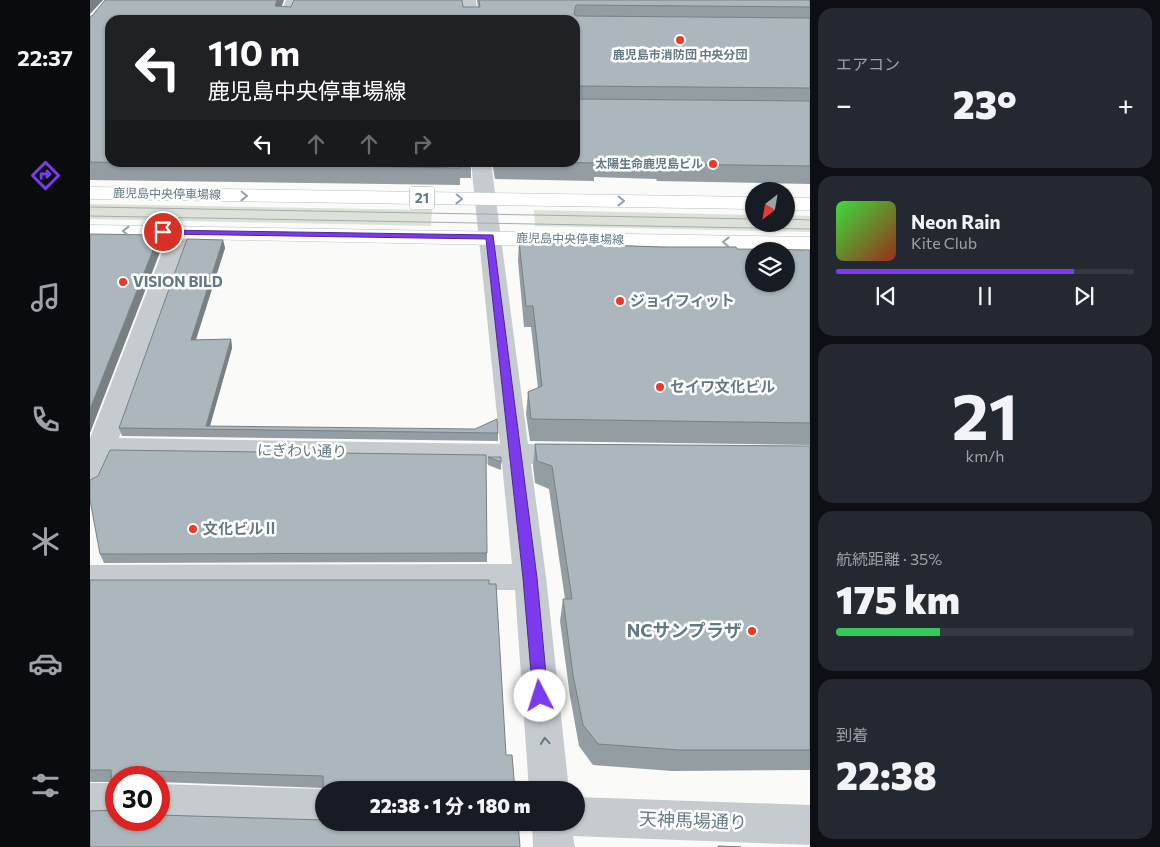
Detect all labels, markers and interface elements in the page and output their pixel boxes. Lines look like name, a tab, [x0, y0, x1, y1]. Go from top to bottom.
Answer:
text: 110 m	[208, 30, 300, 73]
marker: 鹿児島市消防団 中央分団	[674, 34, 686, 46]
icon: left	[125, 35, 190, 100]
text: 22:37	[17, 44, 73, 71]
place label: 鹿児島市消防団 中央分団	[613, 47, 747, 61]
text: エアコン	[836, 54, 900, 73]
text: 鹿児島中央停車場線	[208, 77, 406, 104]
text: 23°	[953, 80, 1017, 127]
text: −	[836, 87, 852, 121]
text: +	[1118, 87, 1134, 121]
icon: left	[249, 130, 277, 158]
icon: ahead	[302, 130, 330, 158]
icon: ahead	[355, 130, 383, 158]
icon: right	[408, 130, 436, 158]
place label: 太陽生命鹿児島ビル	[595, 156, 703, 170]
icon: directions	[28, 158, 63, 193]
marker: 太陽生命鹿児島ビル	[707, 158, 719, 170]
north arrow	[745, 182, 795, 232]
map controls	[745, 182, 795, 292]
street label: 鹿児島中央停車場線	[113, 185, 221, 201]
road number: 21	[410, 187, 434, 210]
one-way arrow	[240, 190, 248, 201]
one-way arrow	[455, 193, 463, 204]
one-way arrow	[618, 196, 625, 206]
text: Neon Rain	[911, 210, 1001, 233]
pin	[142, 211, 184, 253]
icon: arrive	[149, 218, 177, 246]
one-way arrow	[122, 226, 130, 236]
street label: 鹿児島中央停車場線	[516, 230, 624, 246]
text: Kite Club	[911, 233, 977, 252]
one-way arrow	[722, 237, 730, 247]
button: layers	[745, 242, 795, 292]
place label: VISION BILD	[133, 272, 223, 290]
marker: VISION BILD	[117, 276, 129, 288]
icon: music	[28, 280, 63, 315]
icon: previous	[872, 282, 900, 310]
icon: pause	[971, 282, 999, 310]
icon: next	[1070, 282, 1098, 310]
place label: ジョイフィット	[630, 291, 735, 309]
marker: ジョイフィット	[614, 295, 626, 307]
text: 21	[952, 374, 1018, 453]
place label: セイワ文化ビル	[670, 377, 775, 395]
marker: セイワ文化ビル	[654, 381, 666, 393]
icon: phone	[28, 402, 63, 437]
street label: にぎわい通り	[257, 440, 347, 460]
text: km/h	[966, 446, 1004, 465]
place label: 文化ビルⅡ	[203, 519, 278, 537]
marker: 文化ビルⅡ	[187, 523, 199, 535]
icon: climate	[28, 524, 63, 559]
text: 航続距離 · 35%	[836, 549, 942, 568]
text: 175 km	[836, 575, 960, 622]
place label: NCサンプラザ	[627, 619, 742, 641]
marker: NCサンプラザ	[746, 625, 758, 637]
icon: car	[28, 646, 63, 681]
position arrow	[513, 669, 565, 721]
text: 到着	[836, 725, 868, 744]
one-way arrow	[539, 737, 550, 745]
text: 22:38	[836, 751, 937, 798]
speed limit sign: 30	[105, 766, 170, 831]
icon: filters	[28, 768, 63, 803]
text: 22:38 · 1 分 · 180 m	[370, 794, 530, 817]
street label: 天神馬場通り	[639, 807, 747, 833]

